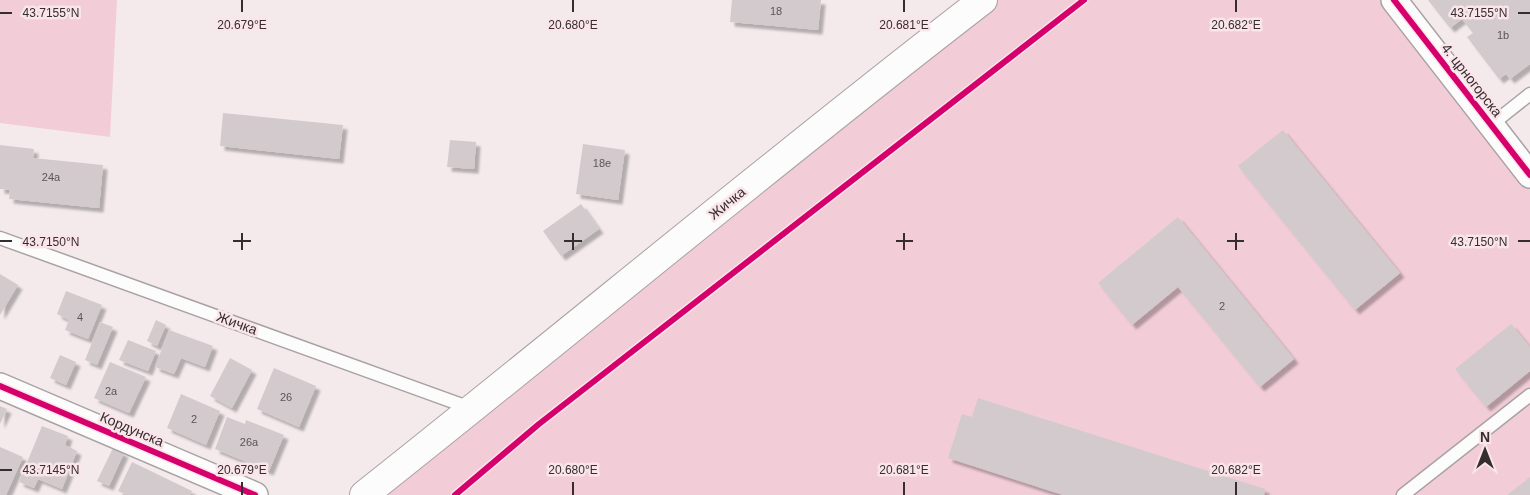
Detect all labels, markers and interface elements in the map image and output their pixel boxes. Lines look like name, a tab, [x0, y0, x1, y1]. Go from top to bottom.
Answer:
house number: 18	[770, 5, 782, 17]
text: 43.7155°N	[23, 6, 79, 20]
text: 43.7155°N	[1451, 6, 1507, 20]
text: 20.679°E	[217, 18, 267, 32]
text: 20.680°E	[548, 18, 598, 32]
text: 20.681°E	[879, 18, 929, 32]
text: 20.682°E	[1211, 18, 1261, 32]
house number: 1b	[1497, 29, 1509, 41]
street label: 4. црногорска	[1438, 40, 1506, 120]
house number: 18e	[593, 157, 611, 169]
house number: 24a	[42, 171, 61, 183]
street label: Жичка	[706, 183, 749, 223]
text: 43.7150°N	[23, 235, 79, 249]
text: 43.7150°N	[1451, 235, 1507, 249]
house number: 2	[1219, 300, 1225, 312]
street label: Жичка	[214, 308, 260, 338]
house number: 4	[77, 311, 83, 323]
house number: 2a	[105, 385, 118, 397]
house number: 26	[280, 391, 292, 403]
street label: Кордунска	[98, 408, 166, 450]
house number: 2	[191, 413, 197, 425]
north arrow	[1460, 425, 1510, 475]
text: N	[1480, 429, 1490, 445]
house number: 26a	[240, 436, 259, 448]
text: 43.7145°N	[23, 463, 79, 477]
text: 20.679°E	[217, 463, 267, 477]
text: 20.680°E	[548, 463, 598, 477]
text: 20.681°E	[879, 463, 929, 477]
text: 20.682°E	[1211, 463, 1261, 477]

